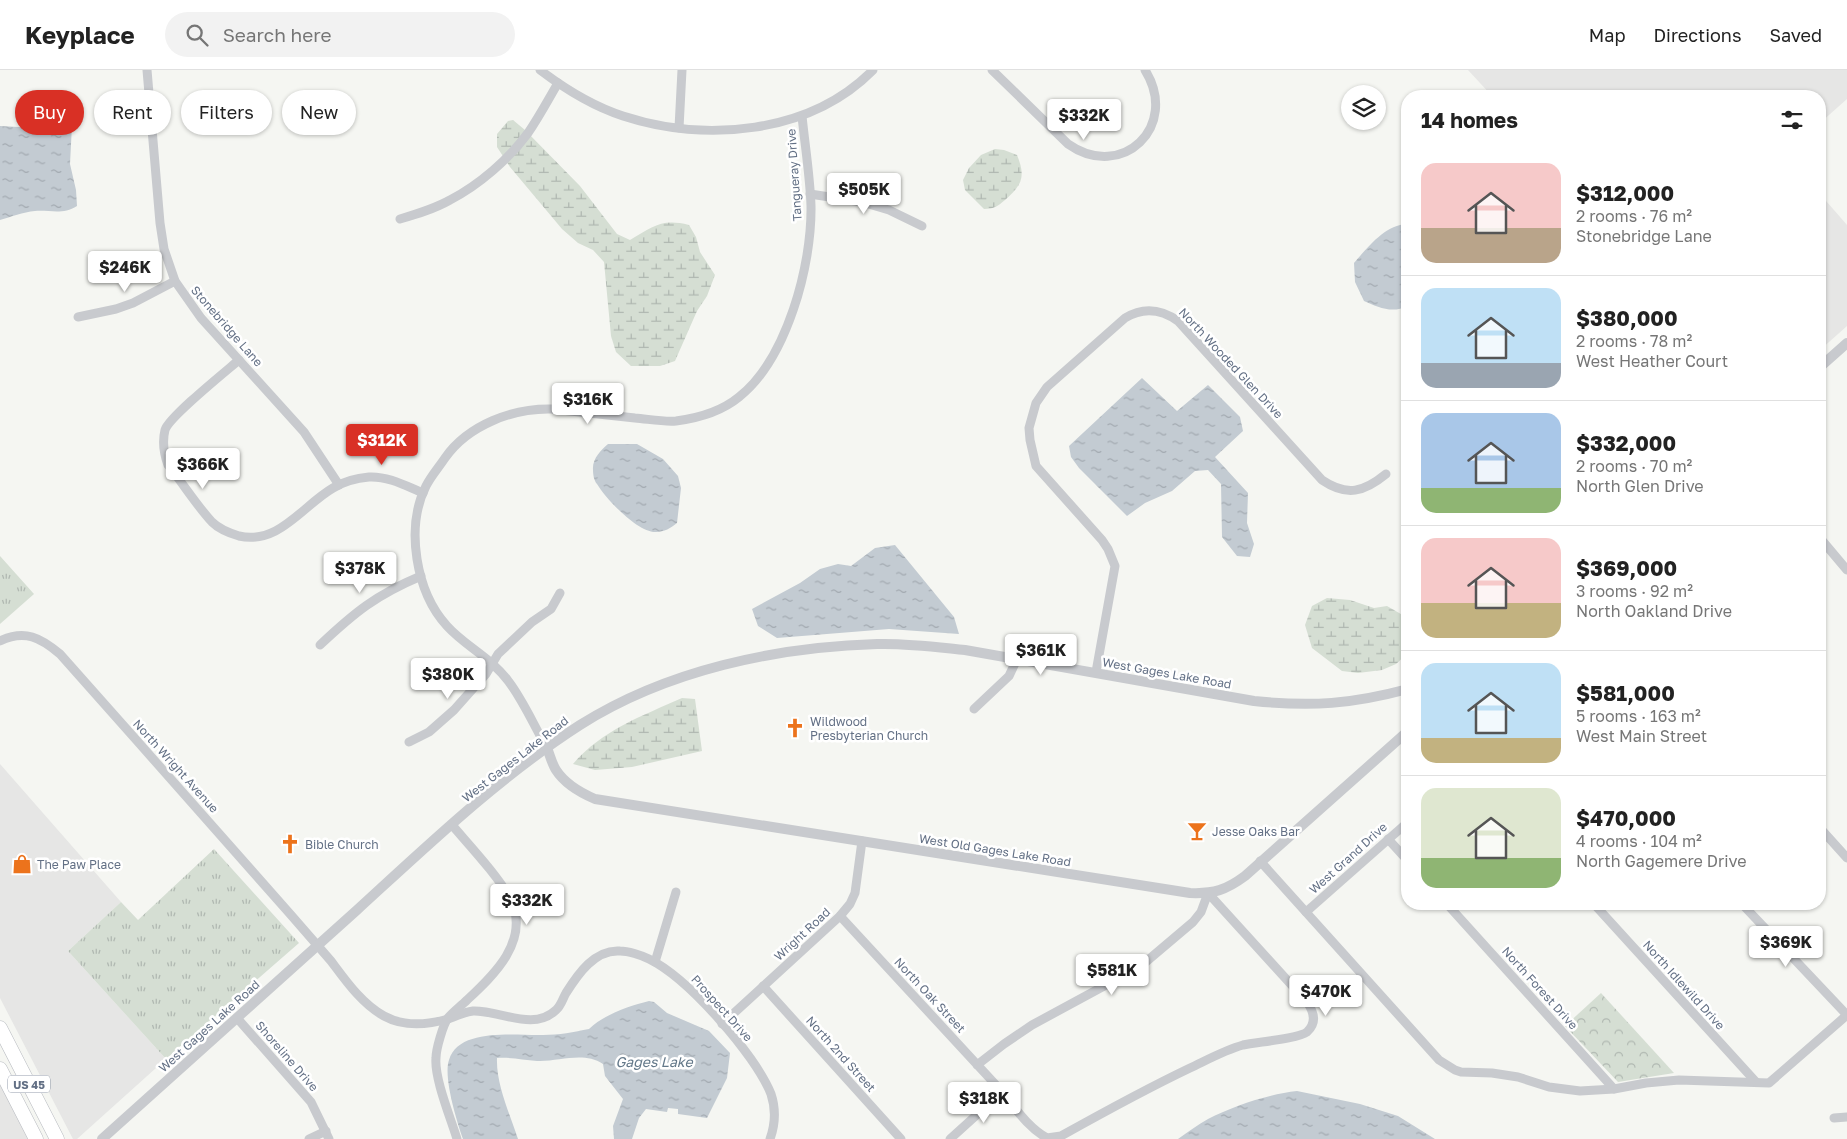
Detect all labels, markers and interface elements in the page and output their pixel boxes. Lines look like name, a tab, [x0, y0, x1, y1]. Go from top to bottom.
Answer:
search box	[165, 12, 515, 57]
text: Keyplace	[25, 20, 135, 49]
icon: search	[183, 21, 211, 49]
text: Search here	[223, 23, 332, 46]
text: Map	[1589, 24, 1625, 46]
text: Directions	[1653, 24, 1741, 46]
text: Saved	[1769, 24, 1822, 46]
map controls	[1341, 85, 1386, 130]
button: layers	[1341, 85, 1386, 130]
chip: Buy	[15, 90, 84, 135]
chip: Rent	[94, 90, 171, 135]
chip: Filters	[181, 90, 272, 135]
chip: New	[282, 90, 356, 135]
pin: $332K	[1049, 98, 1119, 141]
text: $332K	[1058, 105, 1110, 125]
icon: filters	[1778, 106, 1806, 134]
text: 14 homes	[1421, 107, 1518, 133]
street label: Tangueray Drive	[783, 128, 805, 222]
pin: $505K	[829, 172, 899, 215]
text: $505K	[838, 179, 890, 199]
text: $312,000	[1576, 180, 1674, 206]
icon: home	[1461, 183, 1521, 243]
text: 2 rooms · 76 m²	[1576, 206, 1692, 226]
text: Stonebridge Lane	[1576, 226, 1712, 246]
pin: $246K	[90, 250, 160, 293]
text: $246K	[99, 257, 151, 277]
street label: Stonebridge Lane	[188, 283, 266, 369]
street label: North Wooded Glen Drive	[1176, 305, 1286, 421]
text: $380,000	[1576, 305, 1678, 331]
icon: home	[1461, 308, 1521, 368]
text: 2 rooms · 78 m²	[1576, 331, 1692, 351]
text: West Heather Court	[1576, 351, 1728, 371]
pin: $316K	[553, 382, 623, 425]
text: $316K	[563, 389, 613, 409]
pin: $312K	[347, 424, 417, 466]
text: $312K	[357, 430, 407, 450]
text: $332,000	[1576, 430, 1676, 456]
icon: home	[1461, 433, 1521, 493]
pin: $366K	[168, 448, 238, 490]
text: $366K	[177, 454, 229, 474]
text: 2 rooms · 70 m²	[1576, 456, 1692, 476]
text: North Glen Drive	[1576, 476, 1704, 496]
pin: $378K	[325, 552, 395, 594]
text: $369,000	[1576, 555, 1677, 581]
text: $378K	[334, 558, 386, 578]
icon: home	[1461, 558, 1521, 618]
text: 3 rooms · 92 m²	[1576, 581, 1693, 601]
text: North Oakland Drive	[1576, 601, 1732, 621]
pin: $361K	[1006, 634, 1076, 676]
text: $361K	[1016, 640, 1066, 660]
street label: West Gages Lake Road	[1101, 654, 1233, 692]
pin: $380K	[413, 658, 483, 700]
text: $380K	[422, 664, 474, 684]
text: $581,000	[1576, 680, 1675, 706]
icon: home	[1461, 683, 1521, 743]
text: 5 rooms · 163 m²	[1576, 706, 1701, 726]
street label: West Gages Lake Road	[459, 713, 571, 805]
place label: Wildwood Presbyterian Church	[810, 714, 928, 743]
street label: North Wright Avenue	[130, 716, 222, 816]
church icon: Wildwood Presbyterian Church	[784, 717, 806, 739]
text: West Main Street	[1576, 726, 1707, 746]
text: $470,000	[1576, 805, 1676, 831]
icon: home	[1461, 808, 1521, 868]
street label: West Grand Drive	[1306, 819, 1390, 897]
bar icon: Jesse Oaks Bar	[1186, 820, 1208, 842]
place label: Jesse Oaks Bar	[1212, 824, 1300, 839]
street label: West Old Gages Lake Road	[918, 831, 1072, 869]
text: 4 rooms · 104 m²	[1576, 831, 1702, 851]
church icon: Bible Church	[279, 833, 301, 855]
place label: Bible Church	[305, 837, 379, 852]
text: North Gagemere Drive	[1576, 851, 1746, 871]
shop icon: The Paw Place	[11, 853, 33, 875]
place label: The Paw Place	[37, 857, 121, 872]
pin: $332K	[492, 884, 562, 926]
text: $332K	[501, 890, 553, 910]
street label: Wright Road	[771, 904, 833, 964]
pin: $369K	[1751, 926, 1821, 968]
text: $369K	[1760, 932, 1812, 952]
street label: North Idlewild Drive	[1640, 937, 1728, 1033]
street label: North Forest Drive	[1499, 944, 1581, 1032]
street label: North Oak Street	[891, 954, 969, 1036]
pin: $581K	[1077, 954, 1147, 996]
text: $581K	[1087, 960, 1137, 980]
street label: Prospect Drive	[688, 972, 756, 1044]
pin: $470K	[1291, 974, 1361, 1017]
street label: West Gages Lake Road	[155, 977, 263, 1075]
text: $470K	[1300, 981, 1352, 1001]
street label: North 2nd Street	[803, 1013, 879, 1095]
street label: Shoreline Drive	[252, 1018, 322, 1094]
water label: Gages Lake	[615, 1053, 693, 1070]
road number: US 45	[8, 1076, 50, 1092]
pin: $318K	[949, 1082, 1019, 1124]
text: $318K	[959, 1088, 1009, 1108]

